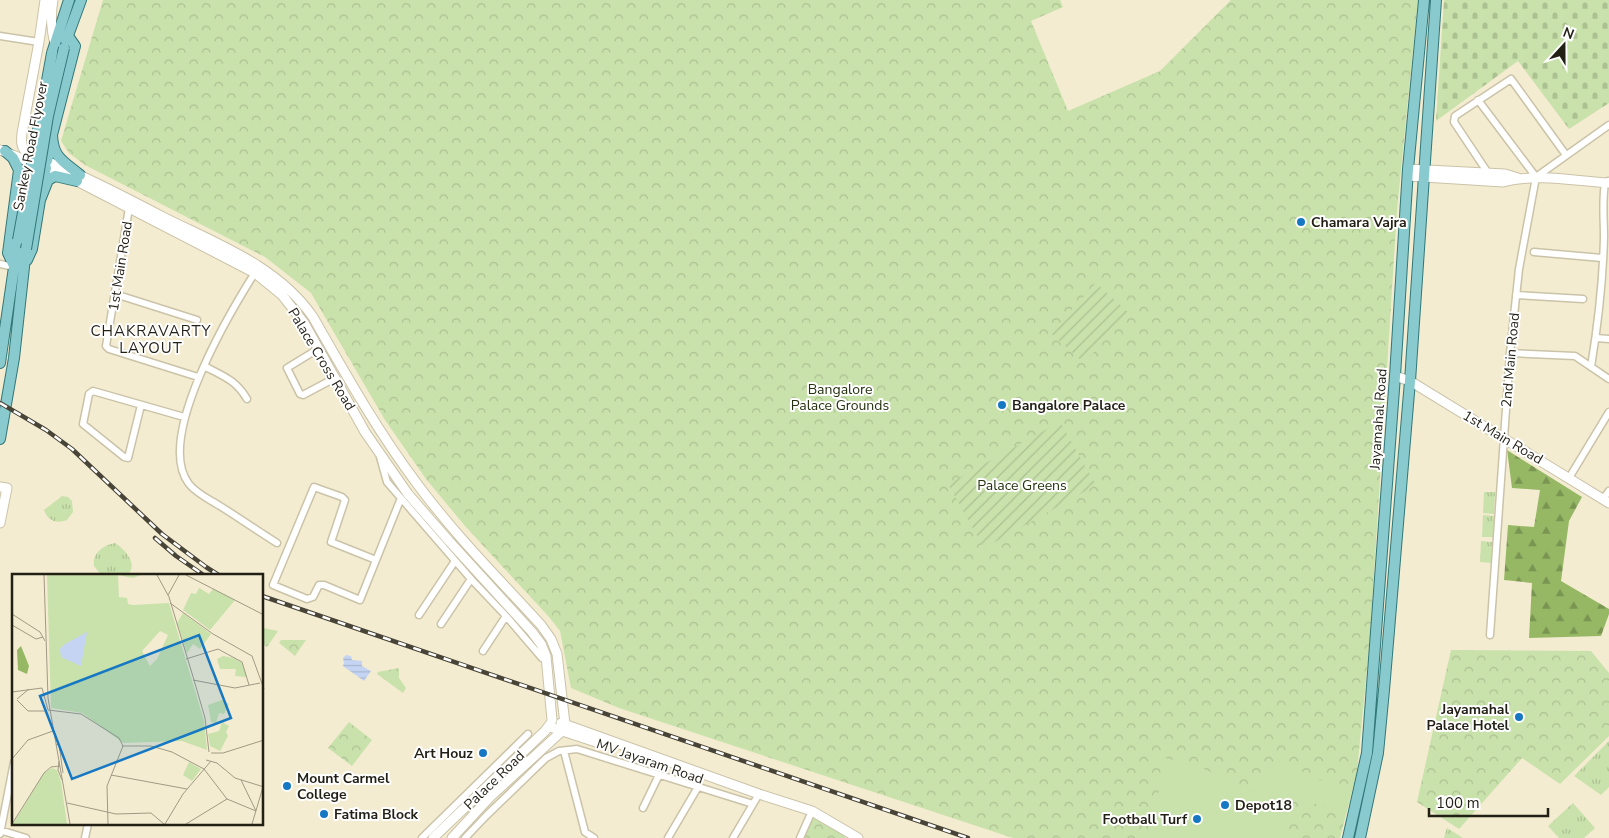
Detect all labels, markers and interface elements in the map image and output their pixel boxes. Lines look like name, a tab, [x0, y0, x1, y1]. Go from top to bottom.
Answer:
north arrow	[1539, 20, 1589, 70]
text: N	[1560, 23, 1577, 44]
street label: Sankey Road Flyover	[9, 80, 52, 212]
place label: Chamara Vajra	[1311, 213, 1407, 232]
marker: Chamara Vajra	[1295, 216, 1307, 228]
street label: 1st Main Road	[104, 220, 137, 312]
street label: Palace Cross Road	[283, 304, 360, 414]
street label: 2nd Main Road	[1497, 312, 1524, 408]
district label: CHAKRAVARTY LAYOUT	[90, 321, 212, 358]
street label: Jayamahal Road	[1365, 368, 1392, 471]
park label: Bangalore Palace Grounds	[791, 380, 889, 415]
place label: Bangalore Palace	[1012, 396, 1126, 415]
marker: Bangalore Palace	[996, 399, 1008, 411]
street label: 1st Main Road	[1459, 406, 1546, 469]
park label: Palace Greens	[977, 476, 1067, 495]
inset map	[12, 574, 264, 826]
place label: Jayamahal Palace Hotel	[1426, 700, 1510, 735]
marker: Jayamahal Palace Hotel	[1513, 711, 1525, 723]
street label: MV Jayaram Road	[594, 734, 706, 789]
place label: Art Houz	[414, 744, 473, 763]
street label: Palace Road	[460, 747, 529, 814]
marker: Art Houz	[477, 747, 489, 759]
place label: Mount Carmel College	[297, 769, 390, 804]
marker: Mount Carmel College	[281, 780, 293, 792]
scale bar	[1429, 786, 1548, 818]
text: 100 m	[1436, 793, 1480, 813]
place label: Depot18	[1235, 796, 1292, 815]
marker: Depot18	[1219, 799, 1231, 811]
place label: Fatima Block	[334, 805, 419, 824]
marker: Fatima Block	[318, 808, 330, 820]
place label: Football Turf	[1102, 810, 1188, 829]
marker: Football Turf	[1191, 813, 1203, 825]

